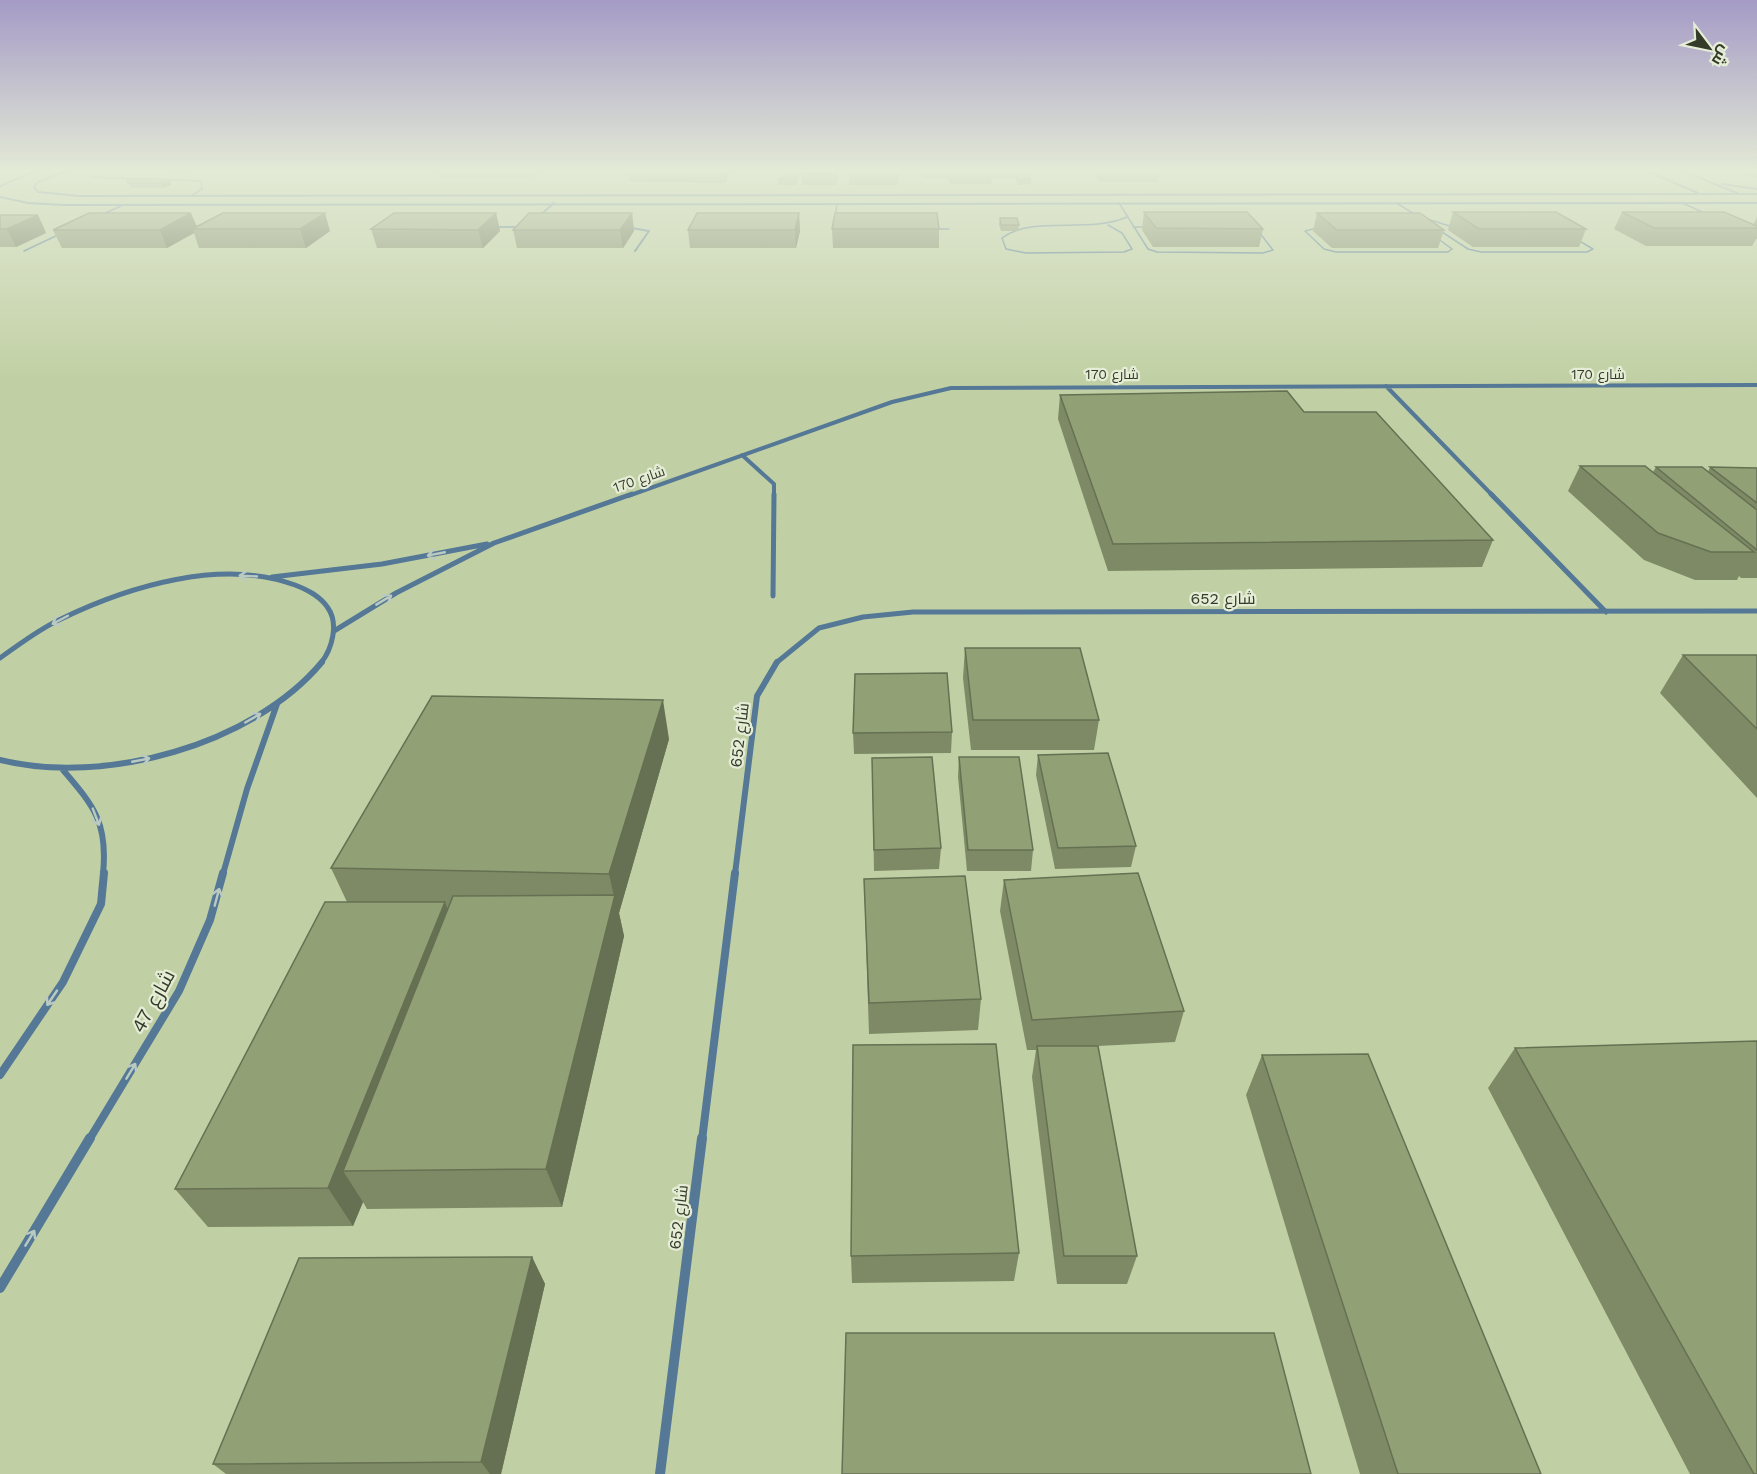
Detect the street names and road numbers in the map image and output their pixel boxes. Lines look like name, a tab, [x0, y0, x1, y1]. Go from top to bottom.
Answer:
street label: شارع 170	[1085, 366, 1139, 383]
street label: شارع 170	[1571, 366, 1625, 383]
street label: شارع 170	[611, 463, 667, 496]
street label: شارع 652	[1191, 589, 1255, 610]
street label: شارع 652	[726, 702, 755, 769]
street label: شارع 47	[126, 965, 182, 1038]
street label: شارع 652	[665, 1184, 694, 1251]

